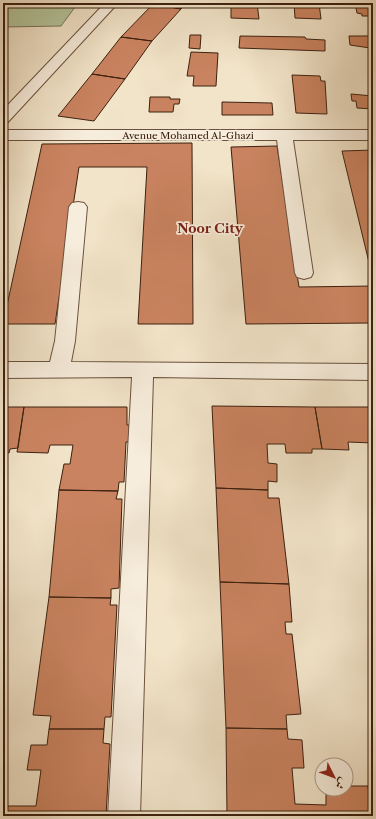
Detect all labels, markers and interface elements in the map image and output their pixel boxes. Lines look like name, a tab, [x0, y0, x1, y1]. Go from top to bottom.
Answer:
street label: Avenue Mohamed Al-Ghazi	[121, 129, 254, 142]
district label: Noor City	[177, 220, 244, 236]
north arrow	[314, 757, 354, 797]
text: ش	[333, 775, 350, 792]

